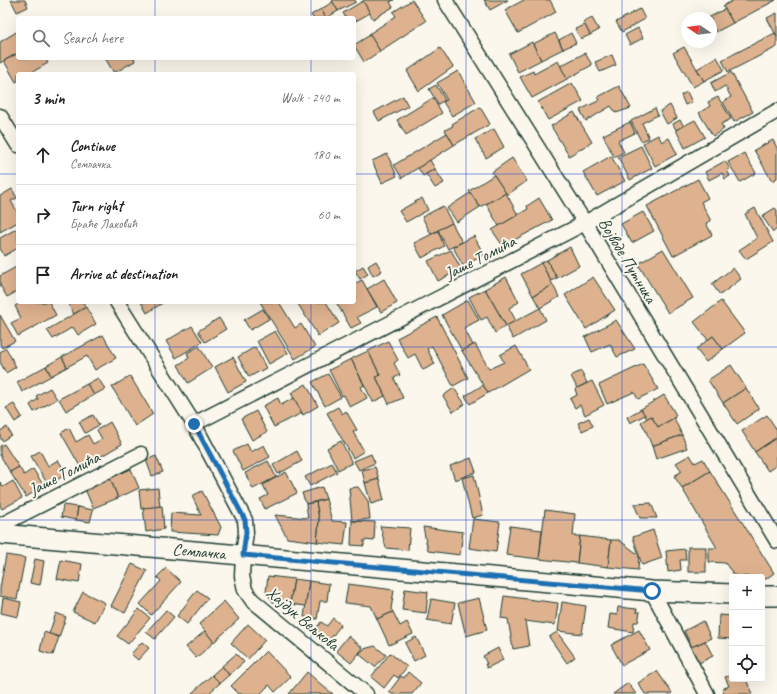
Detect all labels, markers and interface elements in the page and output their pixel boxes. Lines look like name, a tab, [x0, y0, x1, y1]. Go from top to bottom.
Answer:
north arrow	[681, 12, 717, 48]
search box	[16, 16, 356, 60]
icon: search	[30, 27, 52, 49]
text: Search here	[62, 29, 123, 48]
text: 3 min	[32, 88, 65, 109]
text: Walk · 240 m	[281, 90, 340, 106]
text: Continue	[70, 137, 115, 156]
icon: ahead	[32, 144, 54, 166]
text: 180 m	[312, 147, 340, 163]
text: Семлачка	[70, 156, 111, 172]
text: Turn right	[70, 197, 123, 216]
icon: right	[32, 204, 54, 226]
text: 60 m	[318, 207, 340, 223]
street label: Војводе Путника	[594, 214, 662, 308]
text: Браће Лаковић	[70, 216, 137, 232]
street label: Јаше Томића	[440, 230, 521, 285]
icon: arrive	[32, 264, 54, 286]
text: Arrive at destination	[70, 265, 177, 284]
route end	[185, 415, 203, 433]
street label: Јаше Томића	[24, 446, 105, 501]
street label: Семлачка	[172, 539, 228, 564]
map controls	[729, 574, 765, 682]
button: +	[729, 574, 765, 610]
street label: Хајдук Вељкова	[262, 582, 344, 656]
route start	[643, 582, 661, 600]
button: −	[729, 610, 765, 646]
button: locate	[729, 646, 765, 682]

